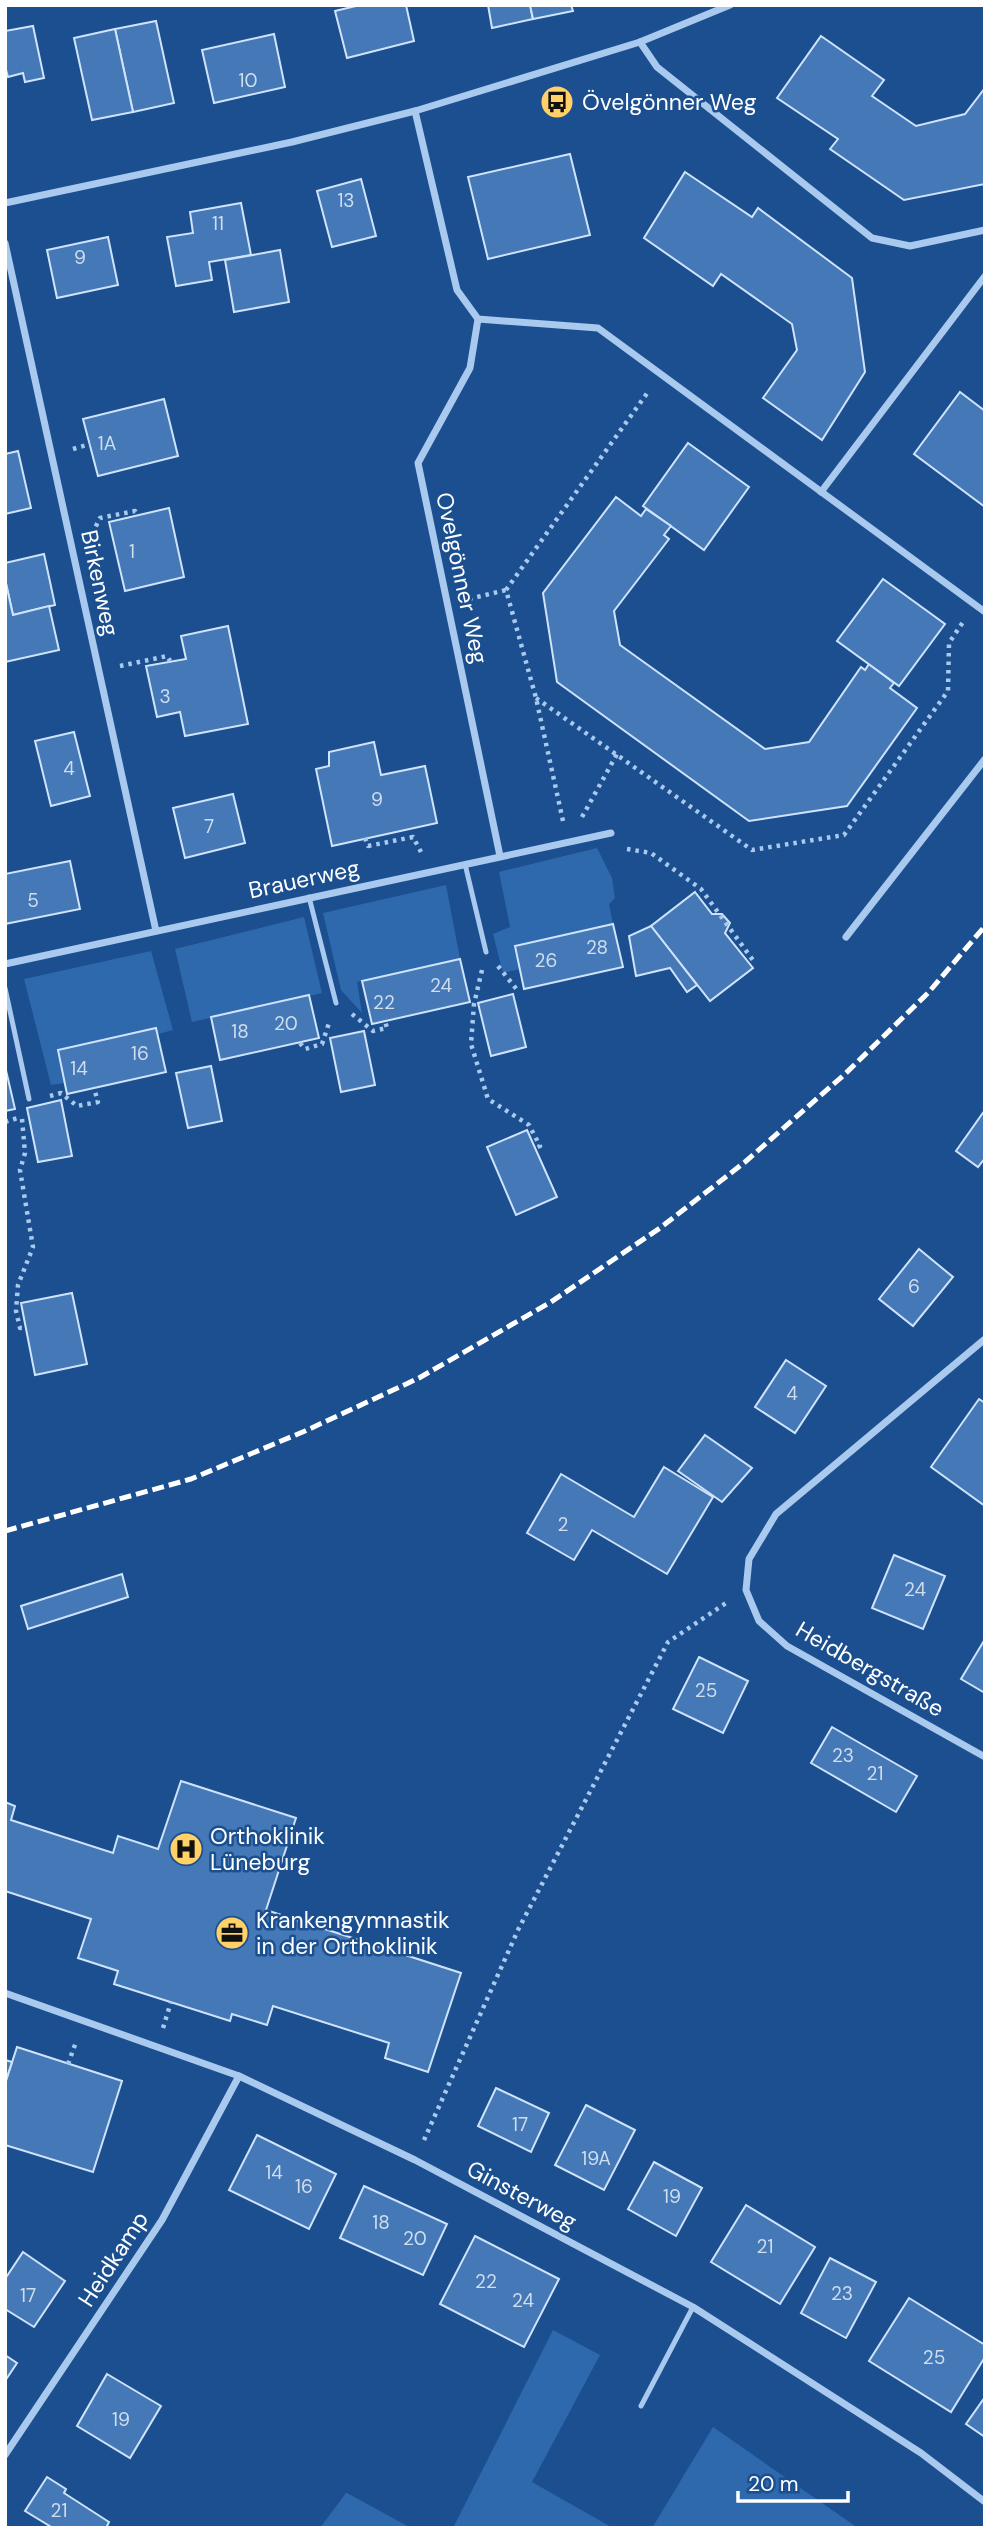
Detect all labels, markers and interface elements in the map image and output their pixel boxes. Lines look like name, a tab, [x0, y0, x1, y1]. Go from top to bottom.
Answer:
house number: 10	[239, 68, 257, 93]
bus stop icon: Övelgönner Weg	[538, 83, 576, 121]
place label: Övelgönner Weg	[582, 87, 757, 117]
house number: 13	[337, 188, 355, 213]
house number: 11	[212, 211, 224, 236]
house number: 9	[74, 245, 86, 270]
house number: 1A	[98, 431, 117, 456]
street label: Ovelgönner Weg	[429, 489, 495, 667]
street label: Birkenweg	[74, 527, 126, 639]
house number: 1	[129, 539, 135, 564]
house number: 3	[159, 684, 171, 709]
house number: 4	[63, 756, 75, 781]
house number: 9	[371, 787, 383, 812]
house number: 7	[204, 814, 214, 839]
street label: Brauerweg	[246, 853, 362, 905]
house number: 5	[27, 888, 39, 913]
house number: 28	[586, 935, 608, 960]
house number: 26	[535, 948, 557, 973]
house number: 24	[430, 973, 452, 998]
house number: 22	[373, 990, 395, 1015]
house number: 20	[274, 1011, 298, 1036]
house number: 18	[231, 1019, 249, 1044]
house number: 16	[131, 1041, 149, 1066]
house number: 14	[70, 1056, 88, 1081]
house number: 6	[908, 1274, 920, 1299]
house number: 4	[786, 1381, 798, 1406]
house number: 2	[558, 1512, 569, 1537]
house number: 24	[904, 1577, 926, 1602]
street label: Heidbergstraße	[791, 1614, 949, 1724]
house number: 25	[695, 1678, 717, 1703]
house number: 23	[832, 1743, 854, 1768]
house number: 21	[867, 1761, 883, 1786]
place label: Orthoklinik Lüneburg	[210, 1821, 325, 1877]
hospital icon: Orthoklinik Lüneburg	[167, 1830, 205, 1868]
place label: Krankengymnastik in der Orthoklinik	[256, 1905, 450, 1961]
office icon: Krankengymnastik in der Orthoklinik	[213, 1914, 251, 1952]
house number: 17	[512, 2112, 528, 2137]
house number: 19A	[581, 2146, 611, 2171]
street label: Ginsterweg	[462, 2153, 582, 2237]
house number: 14	[265, 2160, 283, 2185]
house number: 16	[295, 2174, 313, 2199]
house number: 19	[663, 2184, 681, 2209]
street label: Heidkamp	[71, 2206, 155, 2312]
house number: 18	[372, 2210, 390, 2235]
house number: 20	[403, 2226, 427, 2251]
house number: 21	[757, 2234, 773, 2259]
house number: 22	[475, 2269, 497, 2294]
house number: 23	[831, 2281, 853, 2306]
house number: 17	[20, 2283, 36, 2308]
house number: 24	[512, 2288, 534, 2313]
house number: 25	[923, 2345, 945, 2370]
house number: 19	[112, 2407, 130, 2432]
scale bar	[738, 2460, 848, 2504]
text: 20 m	[748, 2470, 799, 2498]
house number: 21	[51, 2498, 67, 2523]

